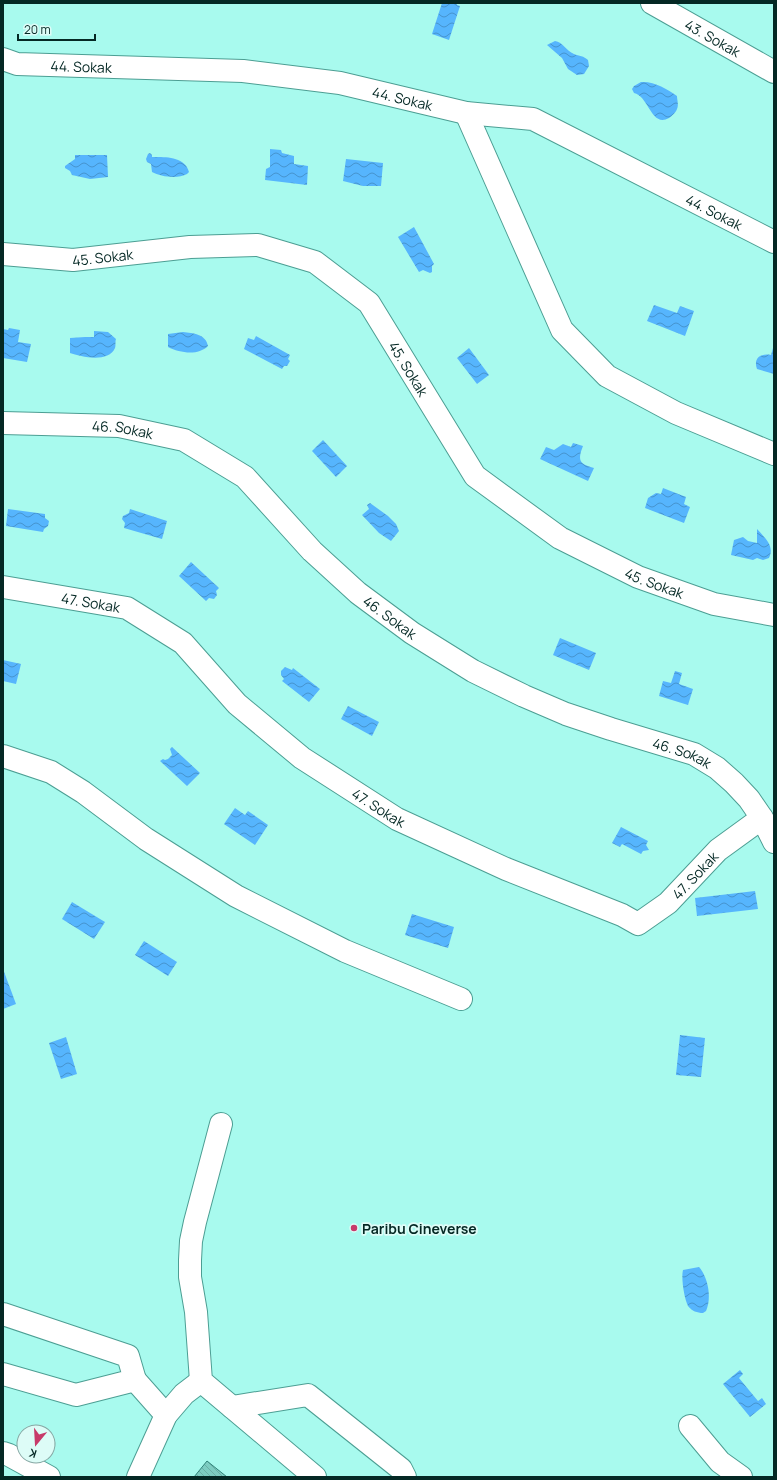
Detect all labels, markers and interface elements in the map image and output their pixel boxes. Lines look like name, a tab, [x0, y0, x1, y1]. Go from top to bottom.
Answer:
street label: 43. Sokak	[682, 14, 745, 61]
scale bar	[18, 16, 95, 42]
text: 20 m	[24, 21, 51, 38]
street label: 44. Sokak	[50, 56, 113, 76]
street label: 44. Sokak	[370, 82, 436, 114]
street label: 44. Sokak	[683, 189, 747, 234]
street label: 45. Sokak	[71, 244, 135, 270]
street label: 45. Sokak	[385, 337, 434, 400]
street label: 46. Sokak	[92, 416, 156, 443]
street label: 45. Sokak	[622, 563, 687, 602]
street label: 47. Sokak	[60, 588, 123, 616]
street label: 46. Sokak	[360, 591, 421, 644]
street label: 46. Sokak	[650, 733, 716, 773]
street label: 47. Sokak	[349, 783, 409, 831]
street label: 47. Sokak	[667, 846, 723, 903]
place label: Paribu Cineverse	[362, 1219, 477, 1238]
marker: Paribu Cineverse	[349, 1223, 359, 1233]
north arrow	[16, 1424, 56, 1464]
text: K	[26, 1445, 38, 1462]

